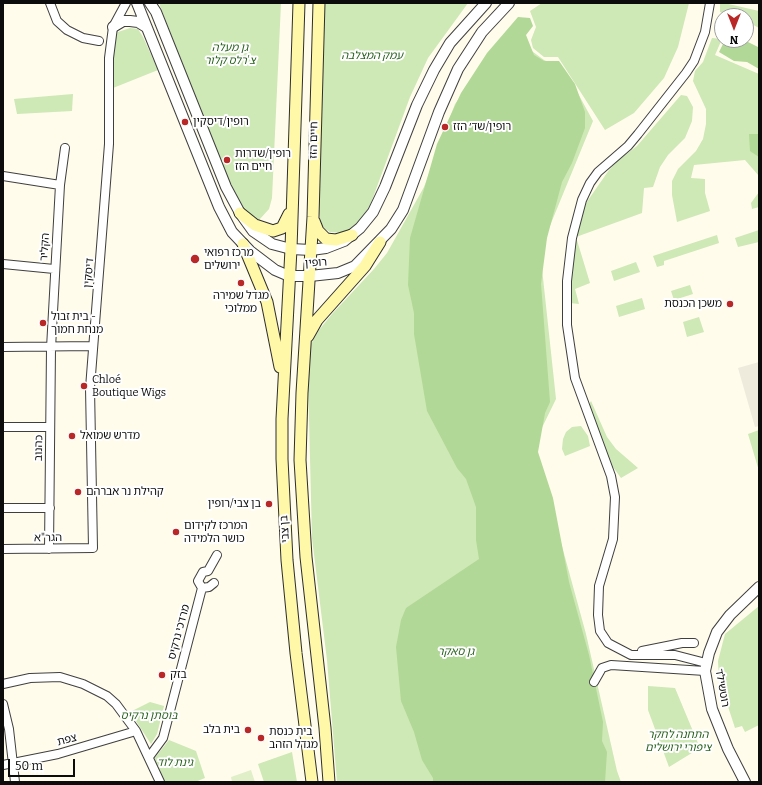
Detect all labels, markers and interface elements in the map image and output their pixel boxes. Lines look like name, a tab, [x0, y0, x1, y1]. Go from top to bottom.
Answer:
north arrow	[714, 8, 754, 48]
text: N	[730, 33, 738, 46]
park label: גן מעלה צ'רלס קלור	[205, 41, 255, 67]
park label: עמק המצלבה	[341, 49, 403, 63]
place label: רופין/דיסקין	[193, 115, 249, 129]
marker: רופין/דיסקין	[180, 117, 190, 127]
place label: רופין/שד׳ הזז	[453, 120, 511, 134]
street label: חיים הזז	[307, 121, 321, 159]
marker: רופין/שד׳ הזז	[440, 122, 450, 132]
place label: רופין/שדרות חיים הזז	[235, 147, 291, 173]
marker: רופין/שדרות חיים הזז	[222, 155, 232, 165]
street label: הקליר	[37, 232, 53, 262]
place label: מרכז רפואי ירושלים	[204, 246, 254, 272]
marker: מרכז רפואי ירושלים	[189, 253, 201, 265]
street label: רופין	[304, 256, 328, 270]
street label: דיסקין	[81, 258, 97, 288]
marker: מגדל שמירה ממלוכי	[236, 278, 246, 288]
place label: מגדל שמירה ממלוכי	[213, 289, 269, 315]
place label: משכן הכנסת	[664, 297, 722, 311]
marker: משכן הכנסת	[725, 299, 735, 309]
place label: בית זבול - מנחת חמוך	[51, 310, 103, 336]
marker: בית זבול - מנחת חמוך	[38, 318, 48, 328]
place label: Chloé Boutique Wigs	[92, 373, 166, 399]
marker: Chloé Boutique Wigs	[79, 381, 89, 391]
place label: מדרש שמואל	[80, 429, 140, 443]
marker: מדרש שמואל	[67, 431, 77, 441]
street label: כהנוב	[32, 435, 46, 461]
place label: קהילת נר אברהם	[86, 485, 164, 499]
marker: קהילת נר אברהם	[73, 487, 83, 497]
place label: בן צבי/רופין	[208, 497, 261, 511]
marker: בן צבי/רופין	[264, 499, 274, 509]
street label: בן צבי	[277, 515, 293, 543]
place label: המרכז לקידום כושר הלמידה	[184, 519, 248, 545]
marker: המרכז לקידום כושר הלמידה	[171, 527, 181, 537]
street label: הגר"א	[34, 531, 62, 545]
street label: מרדכי נרקיס	[165, 603, 193, 661]
park label: גן סאקר	[438, 645, 474, 659]
place label: בזק	[170, 668, 187, 682]
street label: רוטשילד	[712, 668, 732, 708]
marker: בזק	[157, 670, 167, 680]
park label: בוסתן נרקיס	[121, 709, 177, 723]
place label: בית בלב	[203, 723, 240, 737]
marker: בית בלב	[243, 725, 253, 735]
place label: בית כנסת מגדל הזהב	[269, 725, 318, 751]
park label: התחנה לחקר ציפורי ירושלים	[645, 728, 711, 754]
street label: צפת	[56, 731, 78, 749]
marker: בית כנסת מגדל הזהב	[256, 733, 266, 743]
scale bar	[10, 751, 77, 777]
park label: גינת לוד	[157, 756, 193, 770]
text: 50 m	[15, 759, 43, 773]

